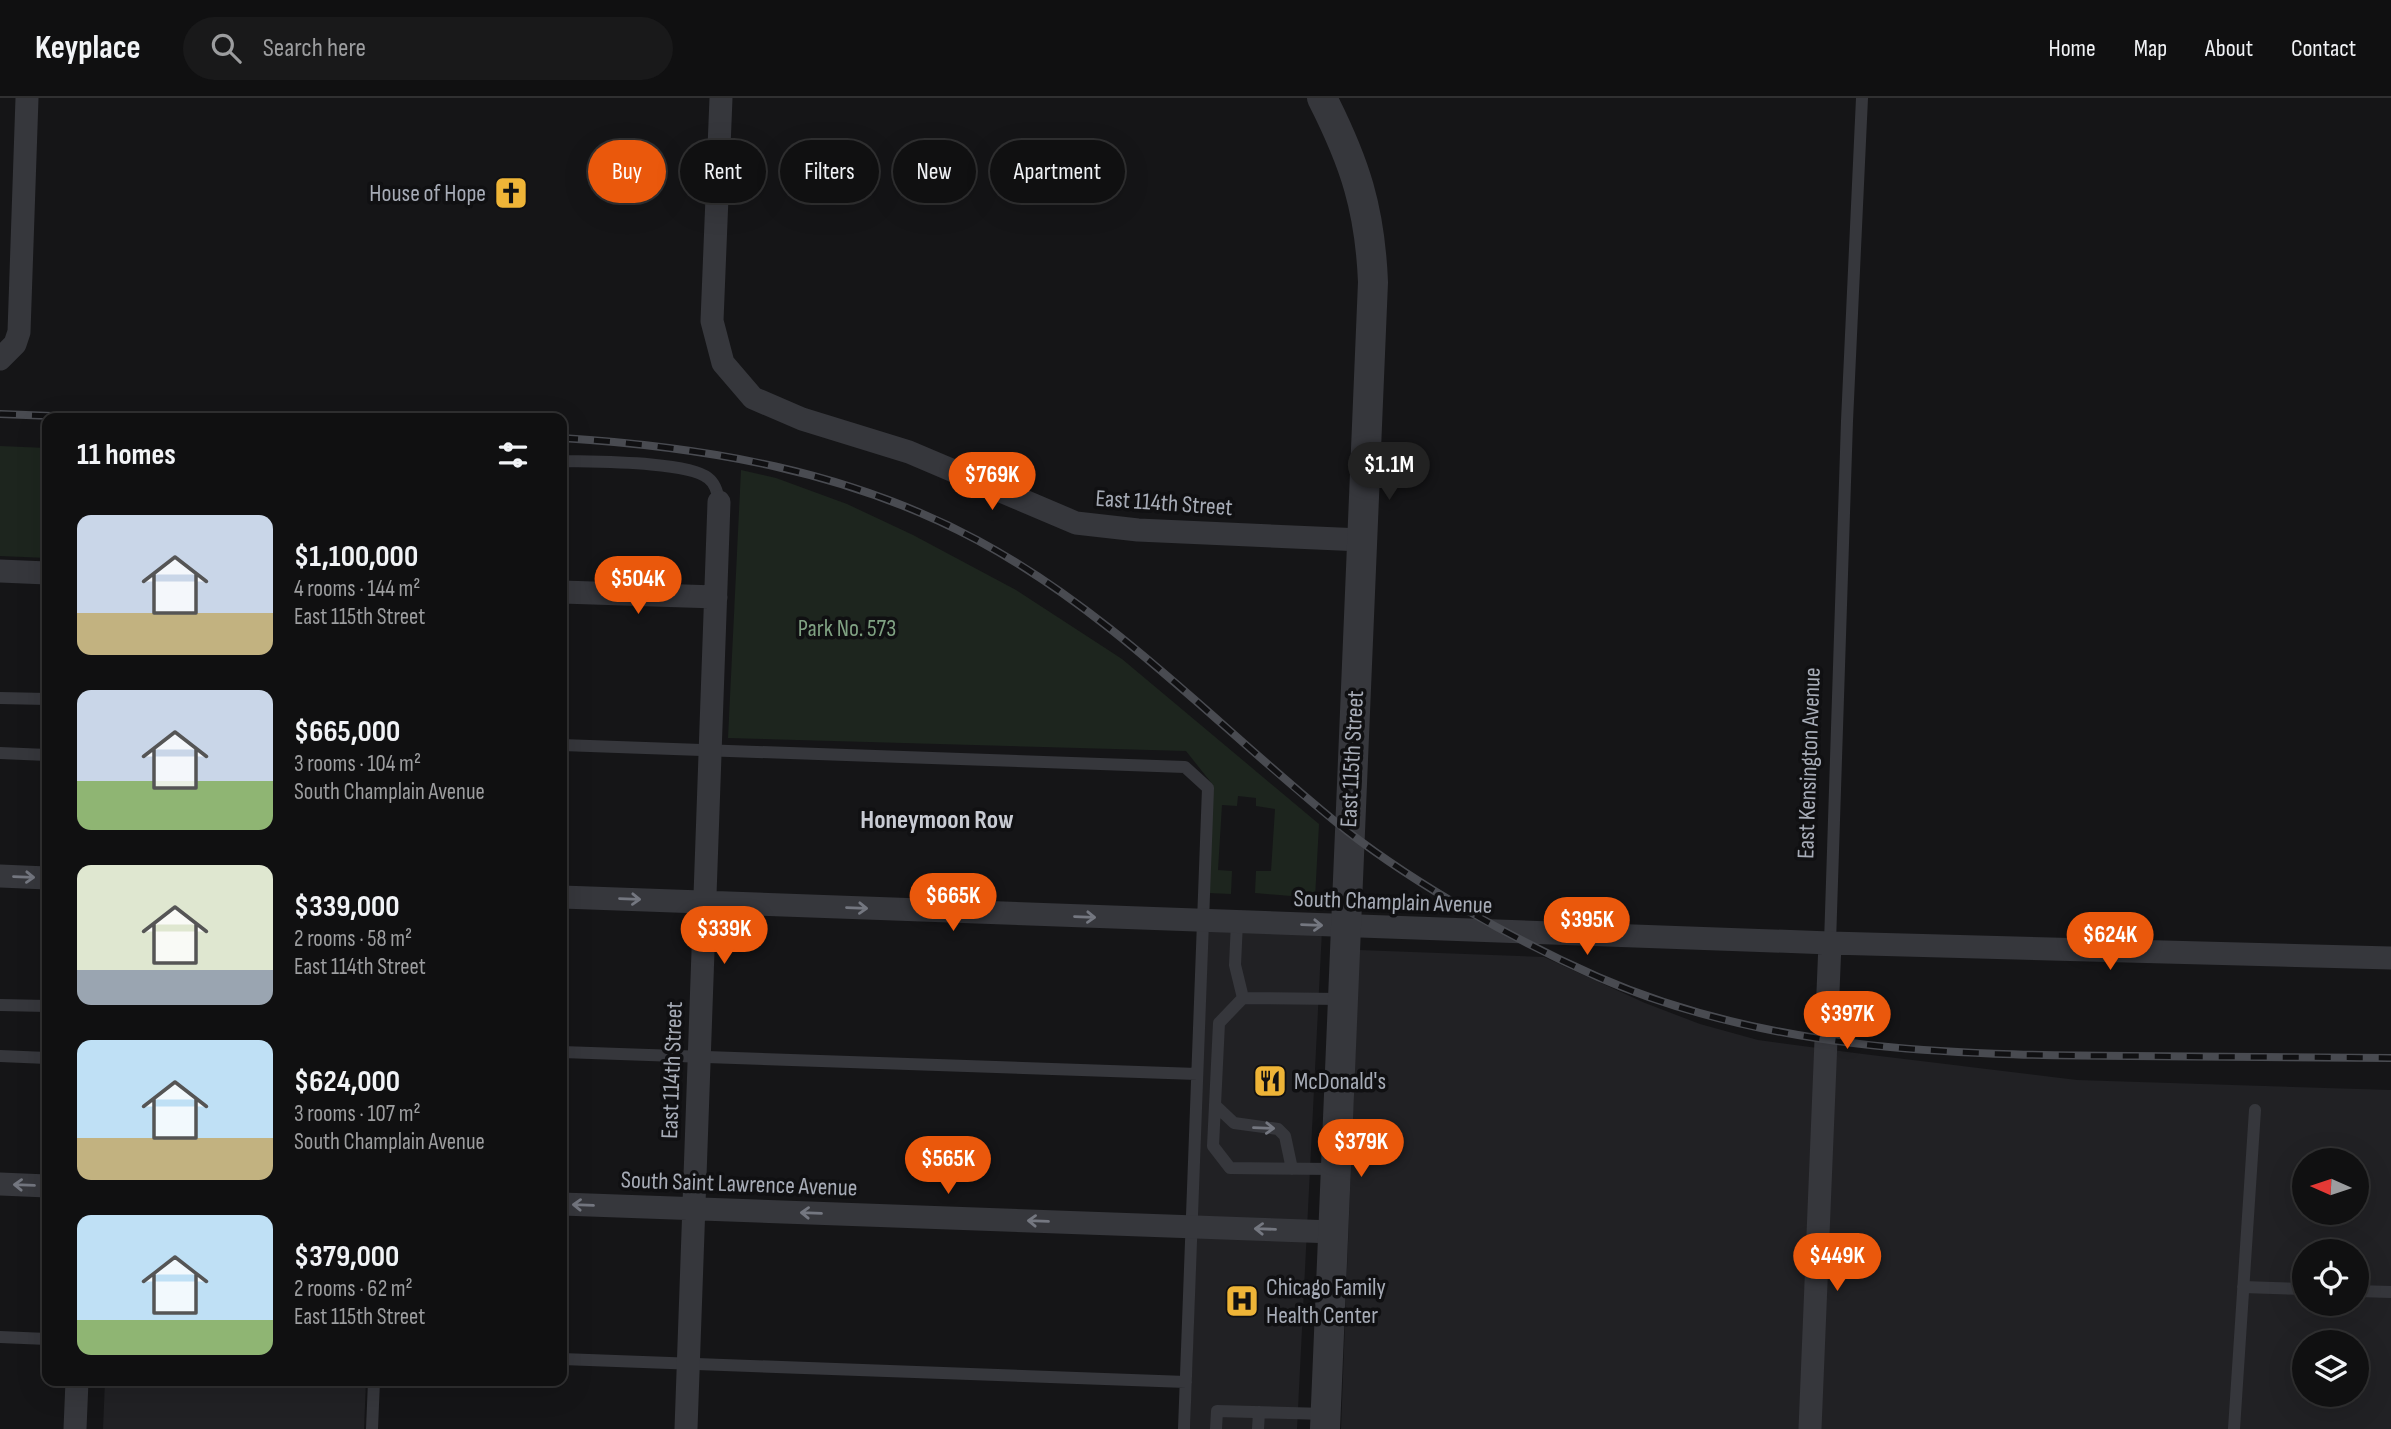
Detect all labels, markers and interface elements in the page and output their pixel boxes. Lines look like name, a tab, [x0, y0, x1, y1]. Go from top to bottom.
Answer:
search box	[183, 17, 673, 80]
text: Keyplace	[35, 28, 141, 68]
icon: search	[207, 29, 245, 67]
text: Search here	[263, 33, 366, 64]
text: Home	[2048, 34, 2096, 63]
text: Map	[2134, 34, 2167, 63]
text: About	[2205, 34, 2253, 63]
text: Contact	[2291, 34, 2356, 63]
chip: Buy	[588, 140, 666, 203]
chip: Rent	[680, 140, 766, 203]
chip: Filters	[780, 140, 879, 203]
chip: New	[893, 140, 976, 203]
chip: Apartment	[990, 140, 1125, 203]
church icon: House of Hope	[492, 174, 530, 212]
place label: House of Hope	[369, 179, 486, 208]
icon: filters	[494, 436, 532, 474]
text: 11 homes	[77, 437, 176, 473]
pin: $1.1M	[1340, 442, 1438, 502]
text: $1.1M	[1364, 451, 1414, 479]
pin: $769K	[943, 452, 1041, 512]
text: $769K	[965, 461, 1019, 489]
street label: East 114th Street	[1094, 484, 1234, 522]
text: $1,100,000	[294, 539, 418, 575]
icon: home	[133, 543, 217, 627]
pin: $504K	[589, 556, 687, 616]
text: $504K	[611, 565, 665, 593]
text: 4 rooms · 144 m²	[294, 575, 420, 603]
text: East 115th Street	[294, 603, 425, 631]
park label: Park No. 573	[798, 614, 896, 643]
street label: East Kensington Avenue	[1791, 667, 1827, 859]
street label: East 115th Street	[1334, 690, 1370, 828]
text: $665,000	[294, 714, 400, 750]
icon: home	[133, 718, 217, 802]
text: 3 rooms · 104 m²	[294, 750, 421, 778]
text: South Champlain Avenue	[294, 778, 485, 806]
district label: Honeymoon Row	[860, 805, 1014, 836]
one-way arrow	[12, 870, 35, 883]
pin: $665K	[904, 874, 1002, 933]
text: $665K	[926, 882, 980, 910]
street label: South Champlain Avenue	[1293, 884, 1493, 920]
text: $339,000	[294, 889, 400, 925]
icon: home	[133, 893, 217, 977]
one-way arrow	[618, 893, 641, 906]
pin: $395K	[1538, 898, 1636, 957]
one-way arrow	[846, 901, 869, 915]
pin: $339K	[675, 906, 773, 966]
text: $395K	[1560, 906, 1614, 934]
one-way arrow	[1073, 910, 1096, 923]
pin: $624K	[2061, 912, 2159, 972]
text: $339K	[697, 915, 751, 943]
one-way arrow	[1300, 918, 1323, 932]
text: $624K	[2083, 921, 2137, 949]
text: 2 rooms · 58 m²	[294, 925, 412, 953]
text: East 114th Street	[294, 953, 426, 981]
pin: $397K	[1798, 992, 1896, 1051]
text: $397K	[1820, 1000, 1874, 1028]
street label: East 114th Street	[655, 1001, 689, 1139]
restaurant icon: McDonald's	[1251, 1062, 1289, 1100]
text: $624,000	[294, 1064, 400, 1100]
place label: McDonald's	[1294, 1067, 1386, 1096]
icon: home	[133, 1068, 217, 1152]
text: 3 rooms · 107 m²	[294, 1100, 421, 1128]
pin: $379K	[1312, 1119, 1410, 1179]
one-way arrow	[1252, 1122, 1275, 1135]
text: South Champlain Avenue	[294, 1128, 485, 1156]
text: $379K	[1334, 1128, 1388, 1156]
pin: $565K	[899, 1136, 997, 1196]
text: $565K	[921, 1145, 975, 1173]
north arrow	[2292, 1148, 2370, 1225]
map controls	[2292, 1148, 2369, 1407]
street label: South Saint Lawrence Avenue	[620, 1165, 858, 1203]
one-way arrow	[12, 1178, 35, 1191]
one-way arrow	[572, 1198, 595, 1211]
one-way arrow	[799, 1207, 822, 1220]
one-way arrow	[1027, 1215, 1050, 1228]
one-way arrow	[1254, 1223, 1277, 1236]
pin: $449K	[1788, 1234, 1886, 1293]
text: $379,000	[294, 1239, 399, 1275]
button: locate	[2292, 1239, 2369, 1316]
text: $449K	[1809, 1242, 1865, 1270]
icon: home	[133, 1243, 217, 1327]
place label: Chicago Family Health Center	[1266, 1273, 1386, 1330]
text: 2 rooms · 62 m²	[294, 1275, 413, 1303]
hospital icon: Chicago Family Health Center	[1223, 1282, 1261, 1320]
text: East 115th Street	[294, 1303, 425, 1331]
button: layers	[2292, 1330, 2369, 1407]

